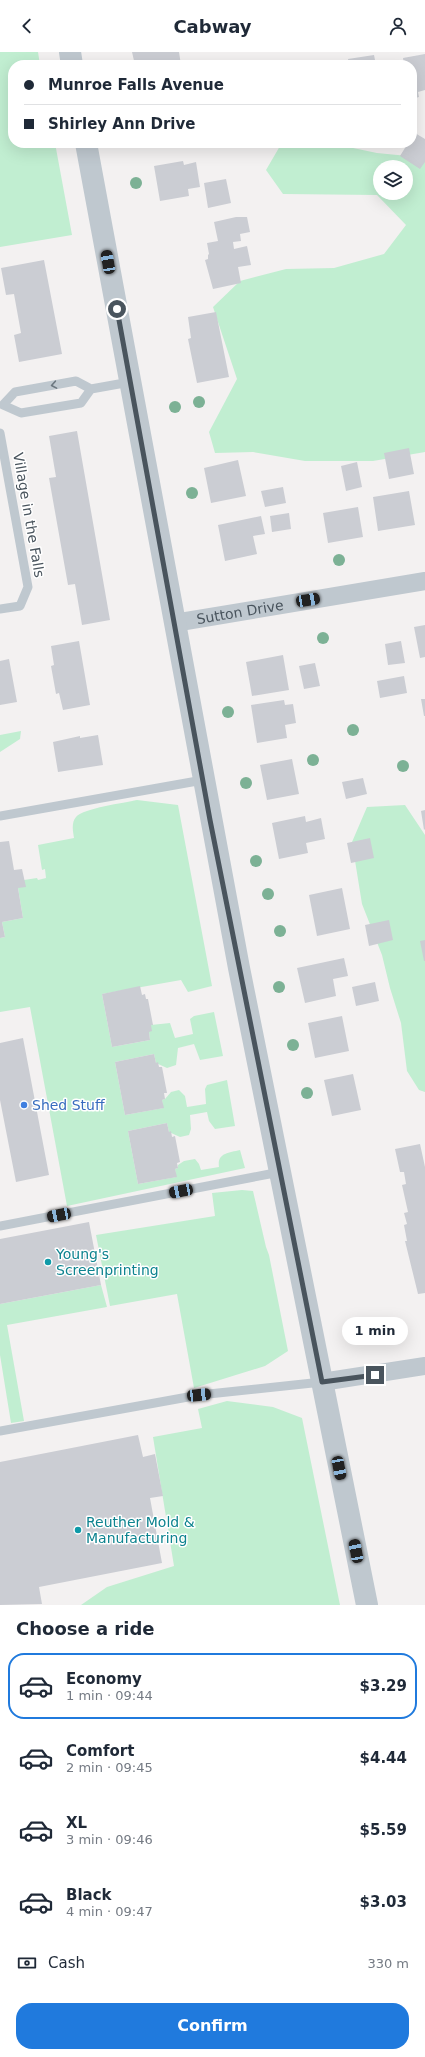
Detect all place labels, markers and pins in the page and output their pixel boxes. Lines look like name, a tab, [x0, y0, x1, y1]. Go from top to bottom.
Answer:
place label: Shed Stuff	[32, 1097, 105, 1113]
marker: Shed Stuff	[19, 1100, 29, 1110]
place label: Young's Screenprinting	[55, 1246, 159, 1278]
marker: Young's Screenprinting	[43, 1257, 53, 1267]
place label: Reuther Mold & Manufacturing	[86, 1514, 195, 1546]
marker: Reuther Mold & Manufacturing	[73, 1525, 83, 1535]

